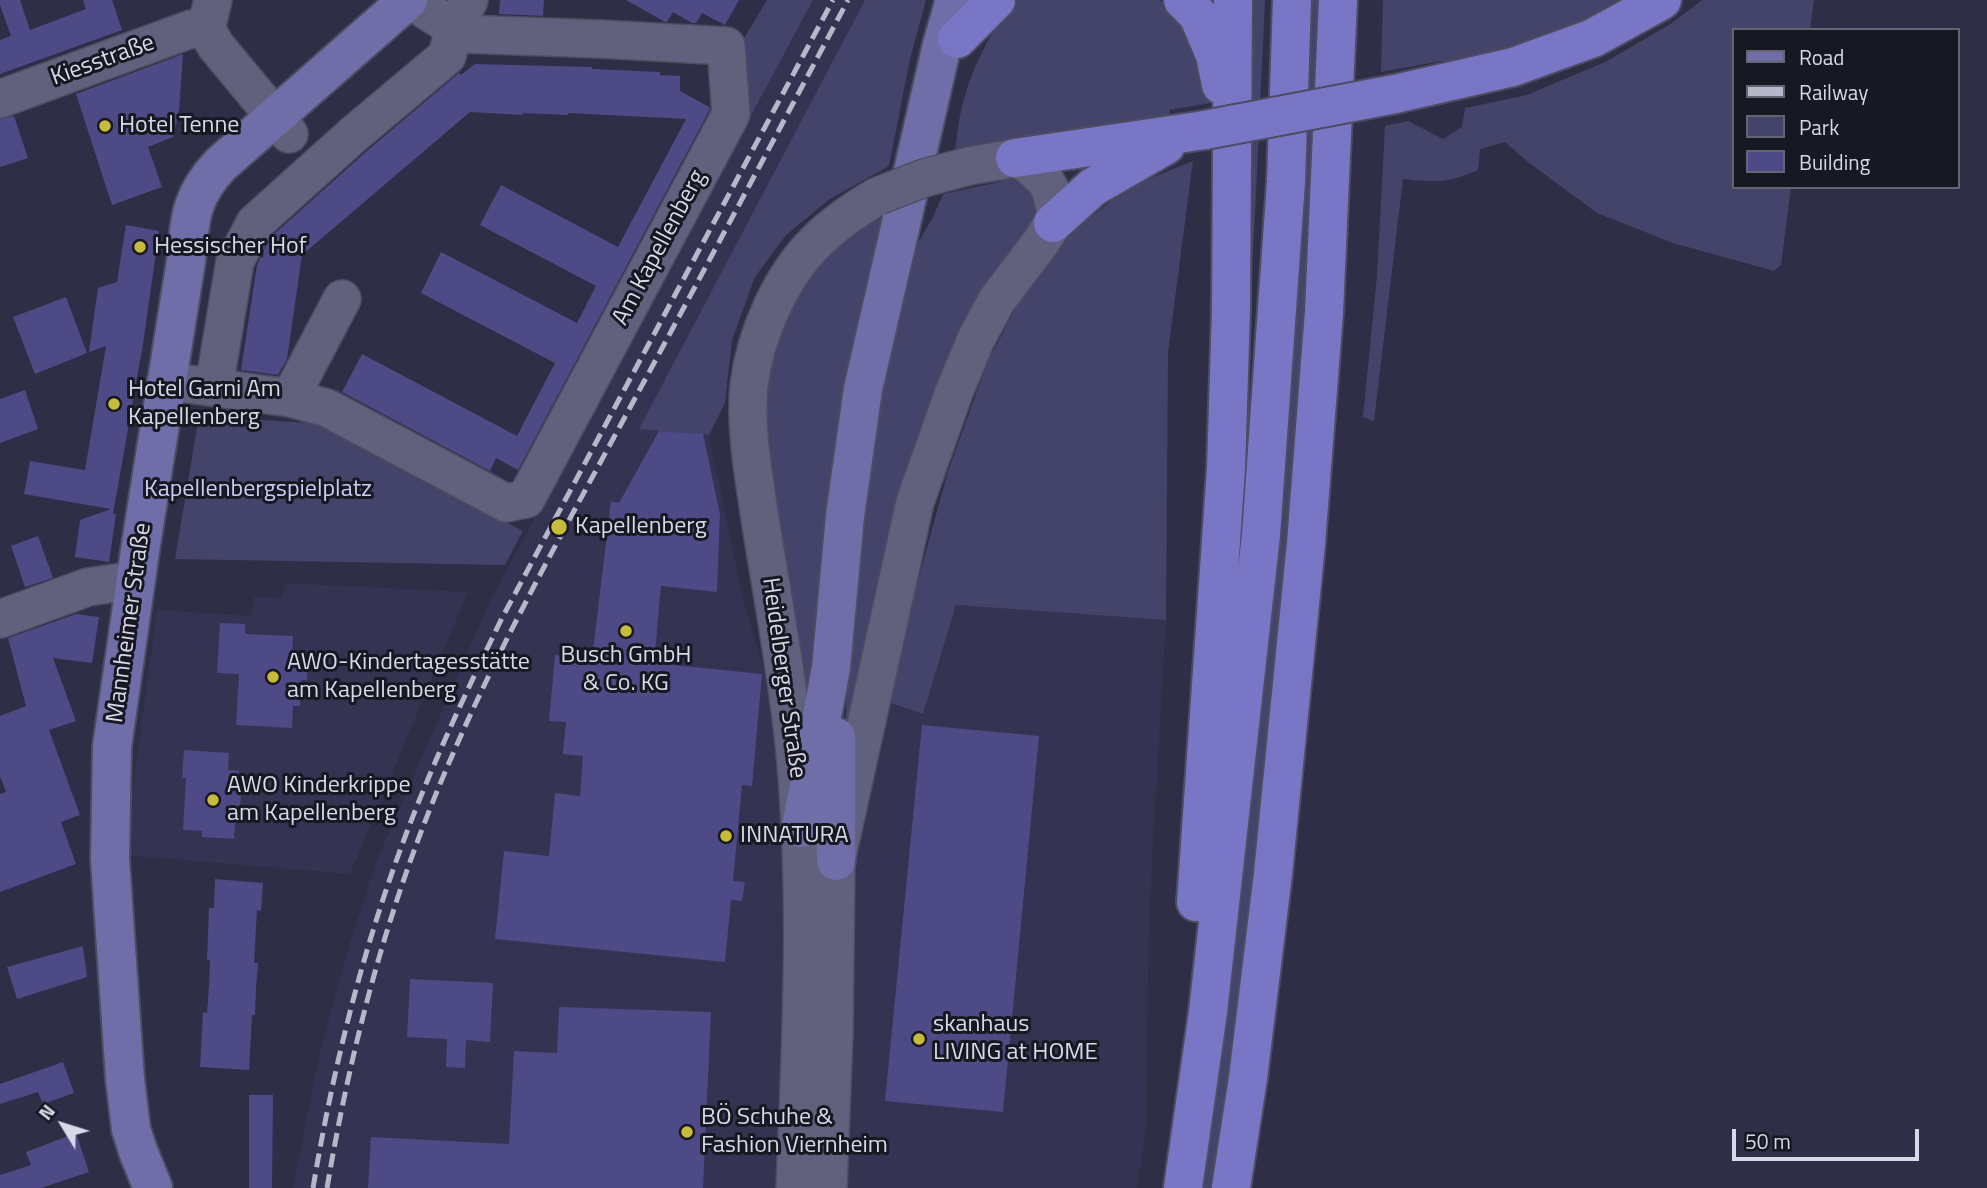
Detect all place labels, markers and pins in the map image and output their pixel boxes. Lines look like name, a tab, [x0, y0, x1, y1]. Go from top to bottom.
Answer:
place label: Hotel Tenne	[119, 112, 239, 140]
marker: Hotel Tenne	[97, 118, 113, 134]
place label: Hessischer Hof	[154, 233, 307, 261]
marker: Hessischer Hof	[132, 239, 148, 255]
place label: Hotel Garni Am Kapellenberg	[128, 376, 281, 432]
marker: Hotel Garni Am Kapellenberg	[106, 396, 122, 412]
place label: Kapellenberg	[575, 513, 707, 541]
marker: Kapellenberg	[549, 517, 569, 537]
marker: Busch GmbH & Co. KG	[618, 623, 634, 639]
place label: Busch GmbH & Co. KG	[561, 642, 691, 698]
place label: AWO-Kindertagesstätte am Kapellenberg	[287, 649, 530, 705]
marker: AWO-Kindertagesstätte am Kapellenberg	[265, 669, 281, 685]
place label: AWO Kinderkrippe am Kapellenberg	[227, 772, 411, 828]
marker: AWO Kinderkrippe am Kapellenberg	[205, 792, 221, 808]
place label: INNATURA	[740, 822, 849, 850]
marker: INNATURA	[718, 828, 734, 844]
place label: skanhaus LIVING at HOME	[933, 1011, 1098, 1067]
marker: skanhaus LIVING at HOME	[911, 1031, 927, 1047]
place label: BÖ Schuhe & Fashion Viernheim	[701, 1104, 888, 1160]
marker: BÖ Schuhe & Fashion Viernheim	[679, 1124, 695, 1140]

